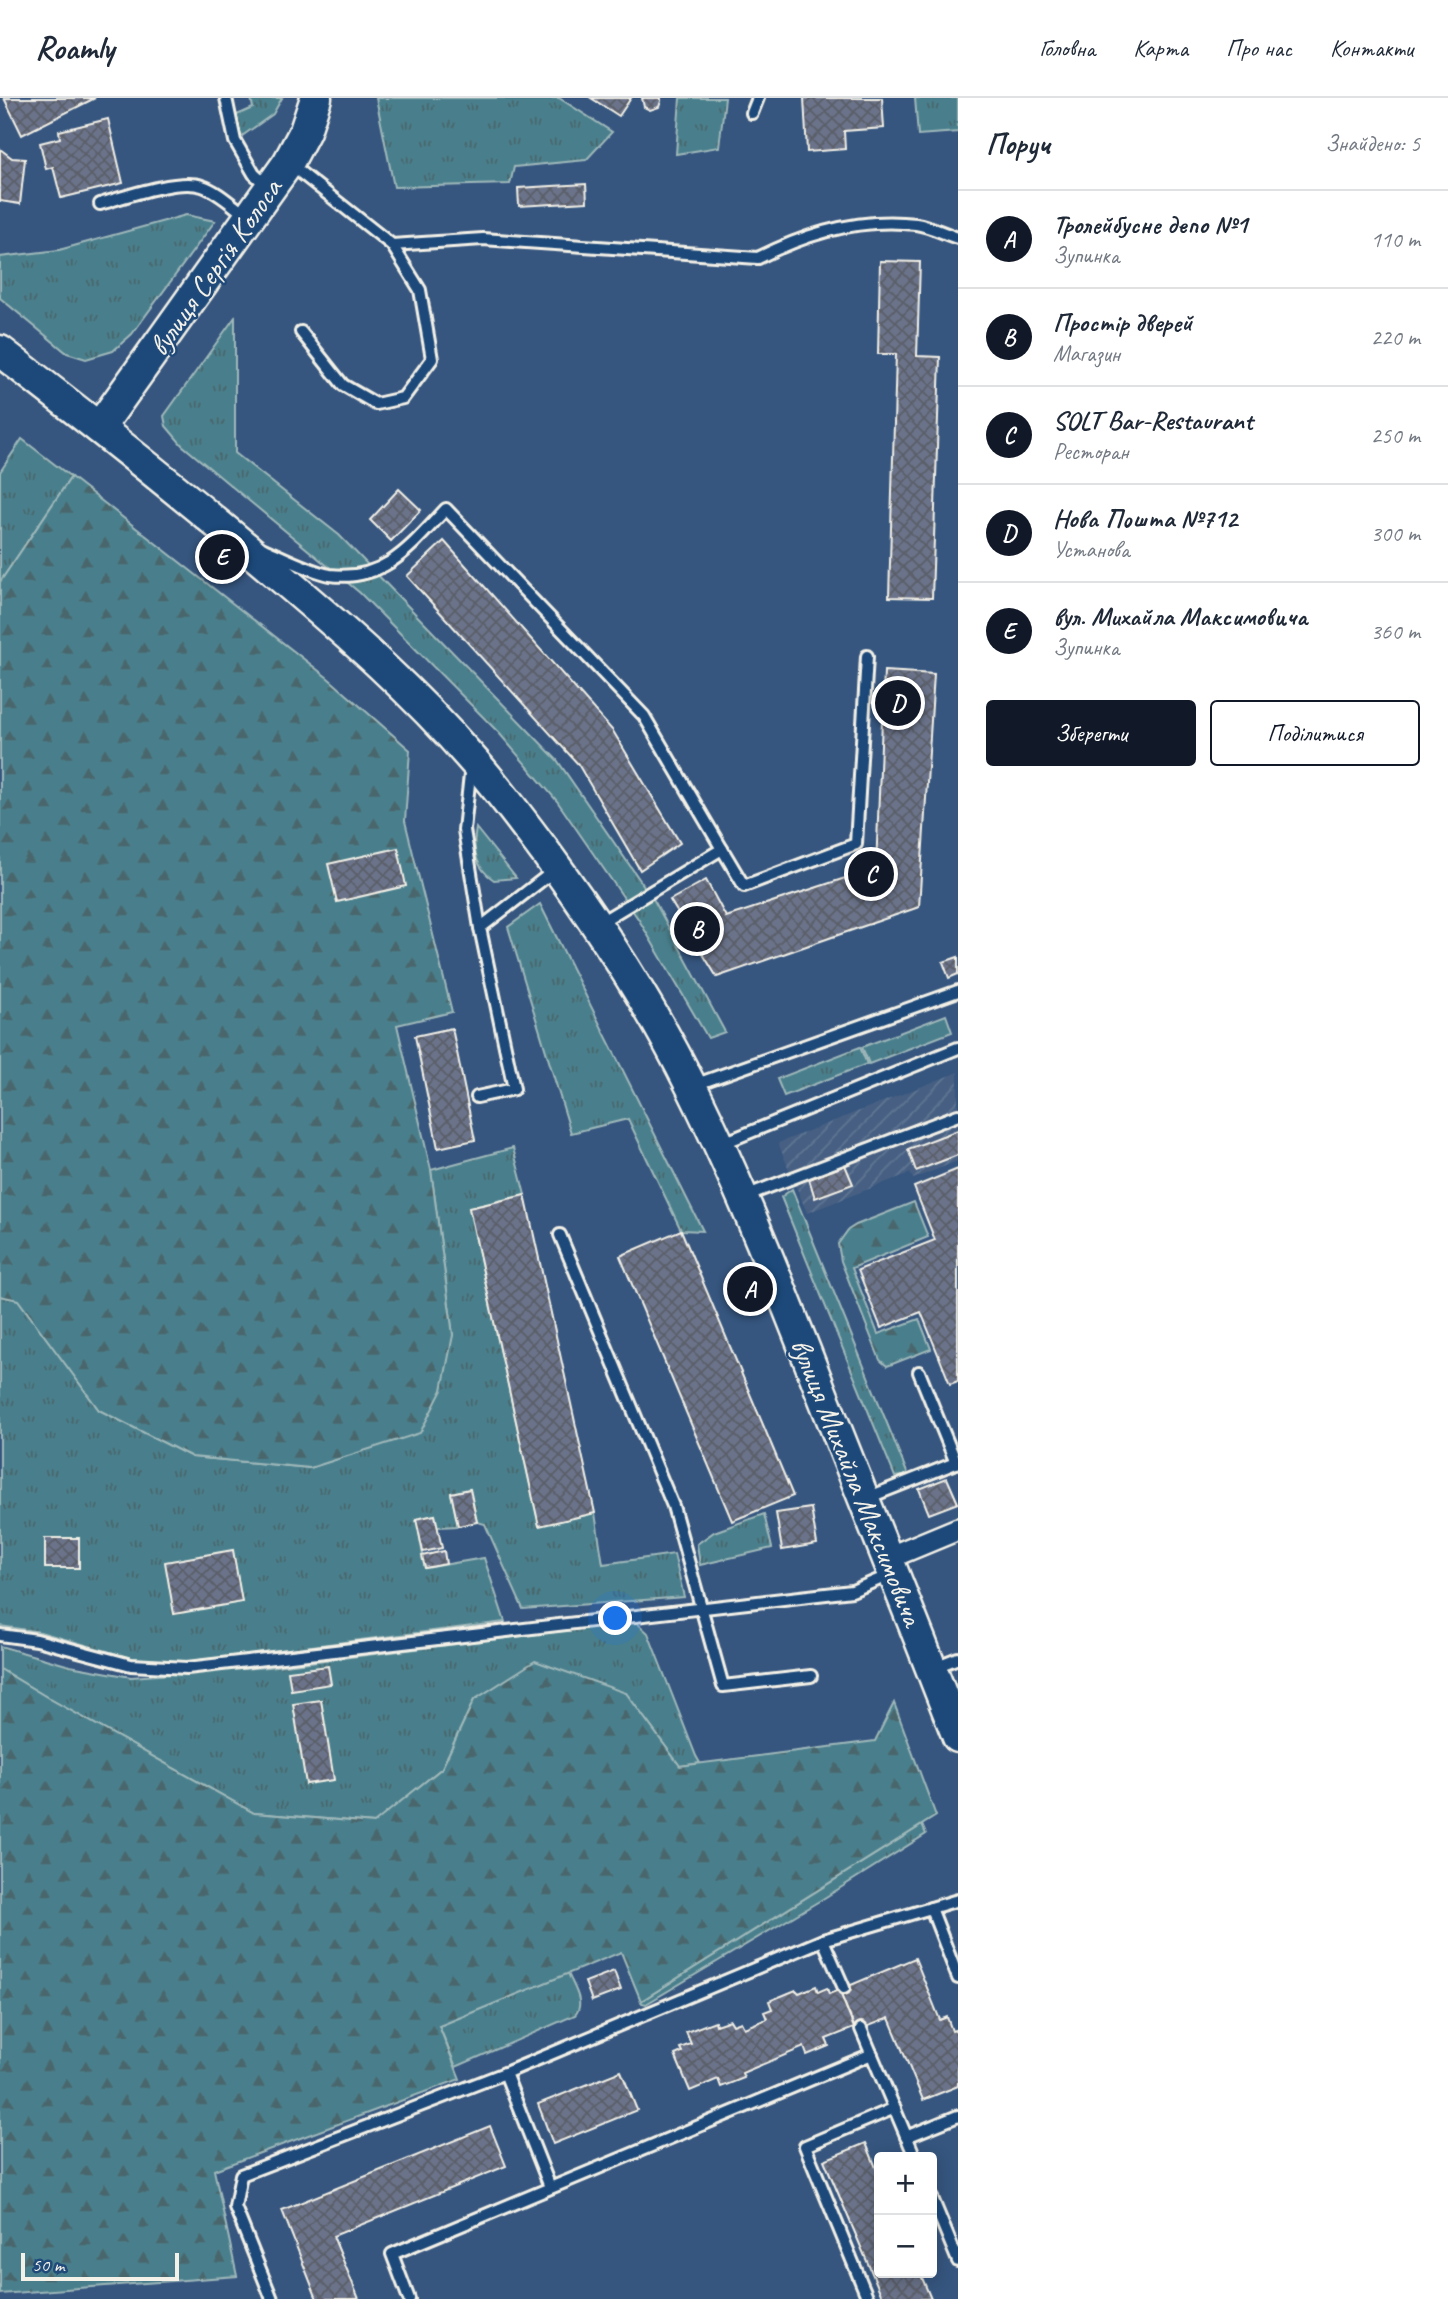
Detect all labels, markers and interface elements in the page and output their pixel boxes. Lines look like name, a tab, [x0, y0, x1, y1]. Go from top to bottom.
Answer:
text: Roamly	[35, 27, 114, 69]
text: Головна	[1039, 33, 1095, 63]
text: Карта	[1133, 33, 1188, 63]
text: Про нас	[1226, 33, 1292, 63]
text: Контакти	[1330, 33, 1413, 63]
text: Поруч	[986, 125, 1050, 163]
text: Знайдено: 5	[1325, 129, 1420, 158]
street label: вулиця Сергія Колоса	[140, 169, 291, 363]
text: Тролейбусне депо №1	[1053, 208, 1247, 241]
text: A	[1003, 225, 1015, 254]
text: 110 m	[1371, 225, 1420, 254]
text: Зупинка	[1053, 241, 1119, 270]
text: Простір дверей	[1053, 306, 1192, 339]
text: B	[1003, 323, 1015, 352]
text: 220 m	[1371, 323, 1420, 352]
text: Магазин	[1053, 339, 1120, 368]
text: SOLT Bar-Restaurant	[1053, 404, 1253, 437]
text: C	[1004, 421, 1014, 450]
text: 250 m	[1371, 421, 1420, 450]
text: Ресторан	[1053, 437, 1129, 466]
text: Нова Пошта №712	[1053, 502, 1237, 535]
text: D	[1002, 519, 1016, 548]
text: 300 m	[1371, 519, 1420, 548]
pin: E	[199, 531, 245, 583]
text: Установа	[1053, 535, 1129, 564]
text: вул. Михайла Максимовича	[1053, 600, 1307, 633]
text: E	[1003, 617, 1015, 646]
text: 360 m	[1371, 617, 1420, 646]
text: Зупинка	[1053, 633, 1119, 662]
pin: D	[875, 677, 921, 729]
button: Зберегти	[986, 700, 1196, 766]
button: Поділитися	[1210, 700, 1420, 766]
pin: C	[848, 848, 894, 900]
pin: B	[674, 903, 720, 955]
pin: A	[727, 1263, 773, 1315]
street label: вулиця Михайла Максимовича	[782, 1333, 933, 1634]
your location	[598, 1601, 632, 1635]
map controls	[874, 2152, 937, 2278]
button: +	[874, 2152, 937, 2215]
button: −	[874, 2215, 937, 2278]
scale bar	[21, 2250, 178, 2282]
text: 50 m	[32, 2253, 64, 2277]

